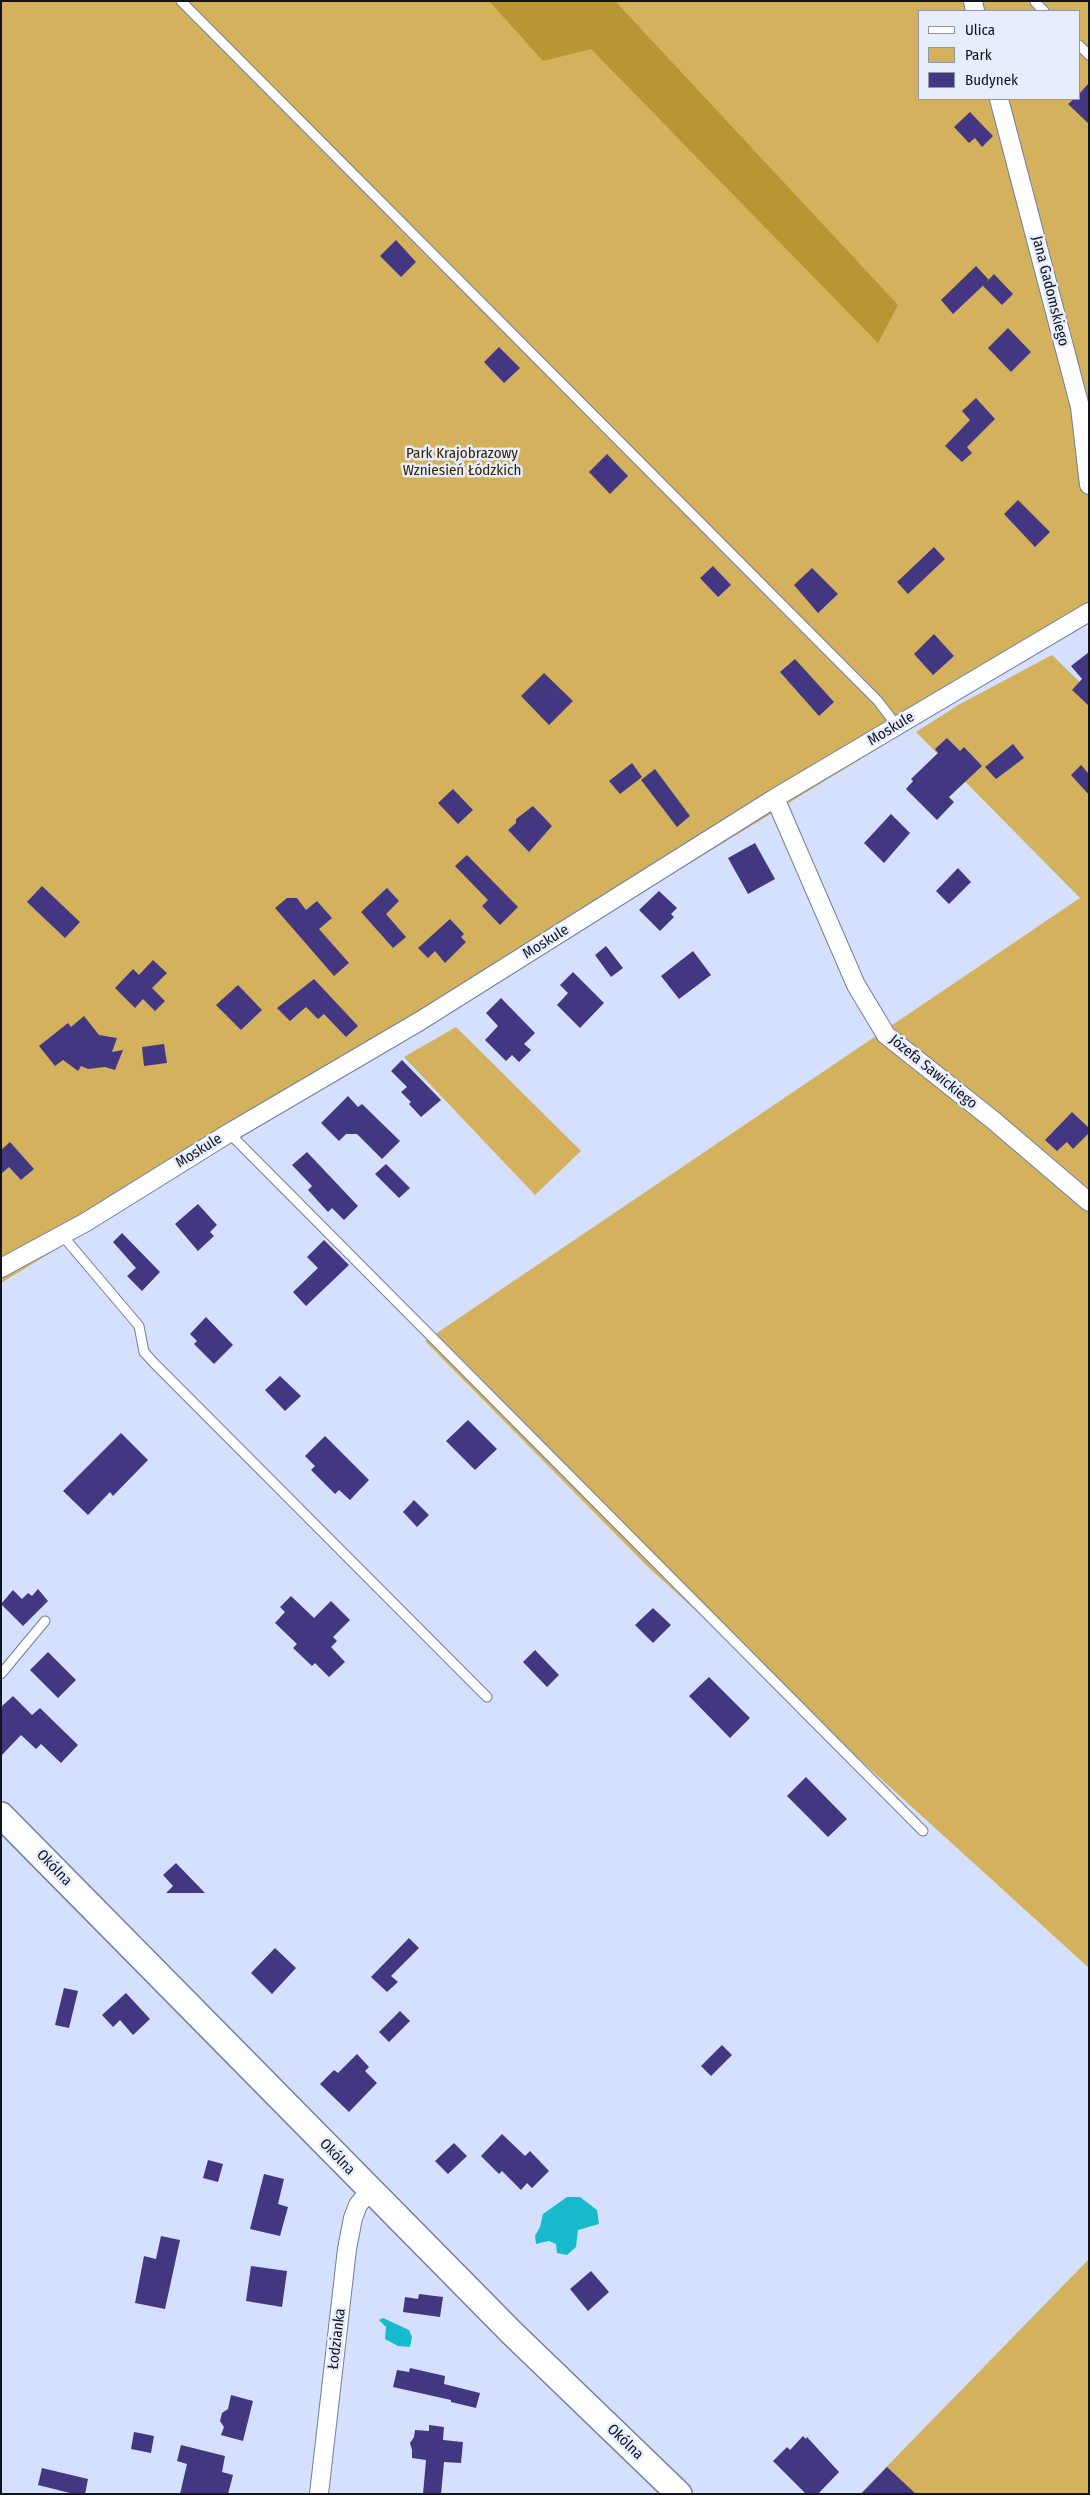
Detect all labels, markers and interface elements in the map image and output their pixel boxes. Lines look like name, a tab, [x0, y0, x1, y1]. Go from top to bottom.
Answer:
legend	[918, 10, 1080, 100]
text: Ulica	[965, 21, 995, 39]
text: Park	[965, 46, 992, 64]
text: Budynek	[965, 71, 1018, 89]
street label: Jana Gadomskiego	[1028, 234, 1072, 348]
park label: Park Krajobrazowy Wzniesień Łódzkich	[403, 445, 521, 480]
street label: Moskule	[865, 708, 917, 750]
street label: Moskule	[520, 921, 572, 963]
street label: Józefa Sawickiego	[885, 1031, 981, 1113]
street label: Moskule	[173, 1130, 225, 1172]
street label: Okólna	[32, 1846, 76, 1890]
street label: Okólna	[315, 2135, 359, 2179]
street label: Łodzianka	[324, 2307, 350, 2371]
street label: Okólna	[603, 2420, 647, 2464]

